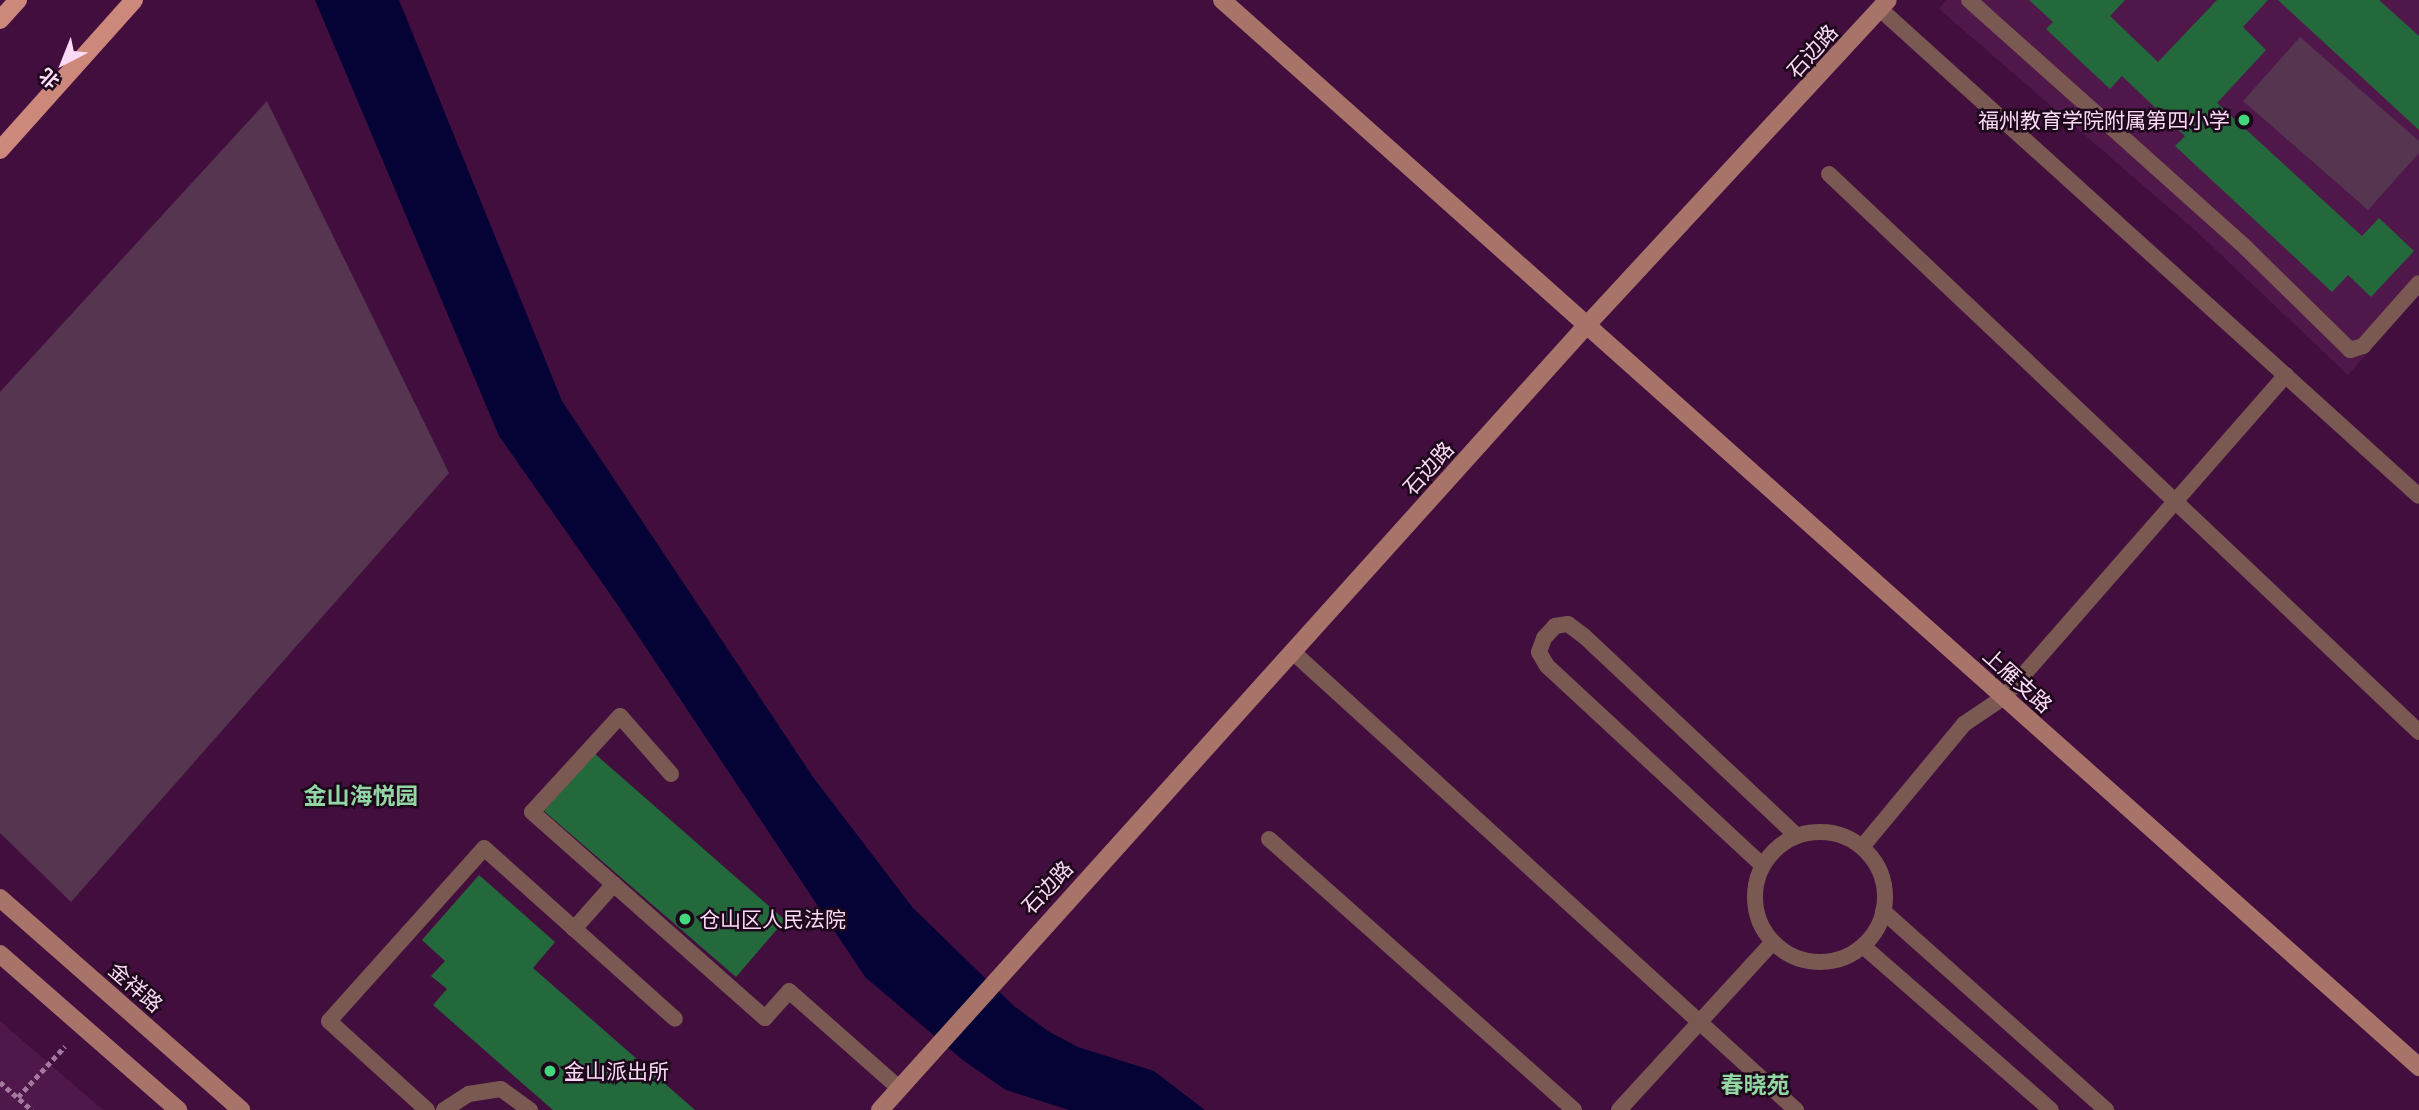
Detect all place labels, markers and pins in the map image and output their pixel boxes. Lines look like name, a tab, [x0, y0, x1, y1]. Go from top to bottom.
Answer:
place label: 福州教育学院附属第四小学	[1978, 107, 2230, 133]
marker: 福州教育学院附属第四小学	[2236, 112, 2252, 128]
place label: 仓山区人民法院	[699, 906, 846, 932]
marker: 仓山区人民法院	[677, 911, 693, 927]
place label: 金山派出所	[564, 1058, 669, 1084]
marker: 金山派出所	[542, 1063, 558, 1079]

